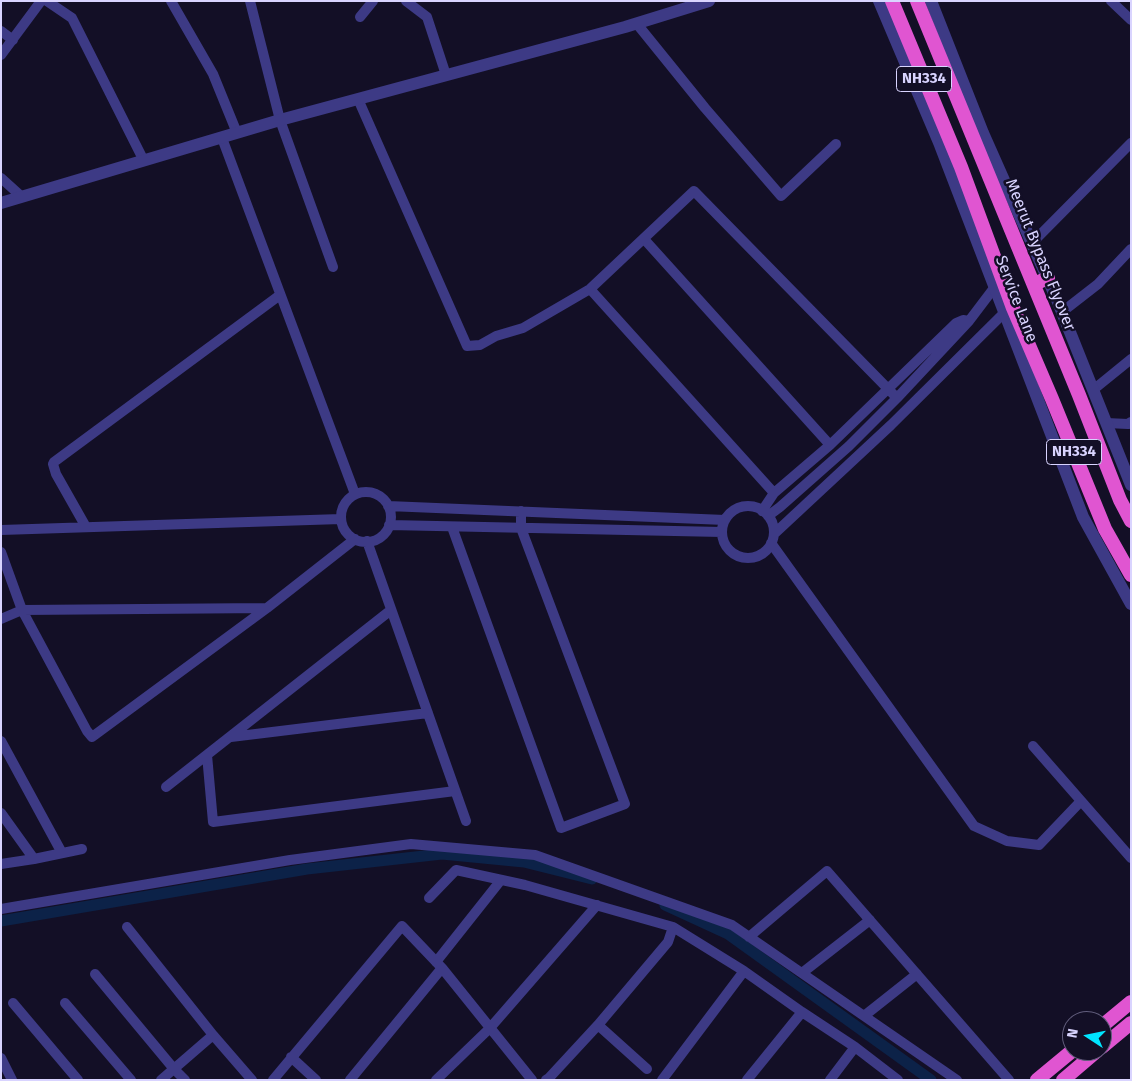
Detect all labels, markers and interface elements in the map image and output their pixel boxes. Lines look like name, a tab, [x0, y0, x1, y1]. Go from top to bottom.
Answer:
road number: NH334	[896, 66, 952, 92]
street label: Meerut Bypass Flyover	[1001, 176, 1079, 334]
street label: Service Lane	[991, 253, 1041, 345]
road number: NH334	[1046, 440, 1102, 464]
north arrow	[1062, 1011, 1112, 1061]
text: N	[1064, 1027, 1082, 1039]

